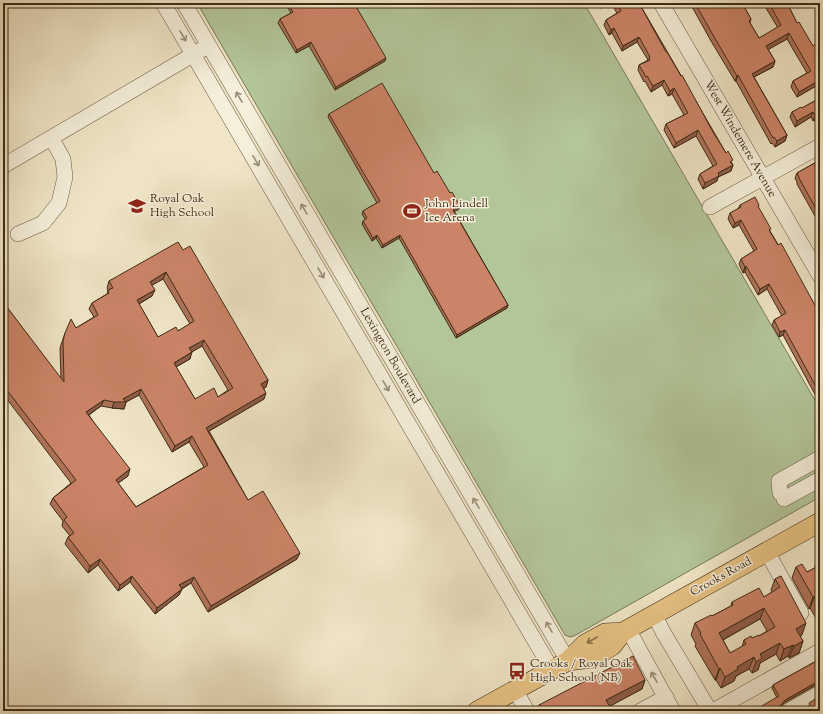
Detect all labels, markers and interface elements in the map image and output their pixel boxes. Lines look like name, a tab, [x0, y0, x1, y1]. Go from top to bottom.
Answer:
one-way arrow	[179, 30, 187, 41]
street label: West Windemere Avenue	[699, 77, 781, 201]
one-way arrow	[235, 91, 243, 103]
one-way arrow	[252, 155, 260, 167]
place label: Royal Oak High School	[150, 190, 215, 222]
place label: John Lindell Ice Arena	[424, 195, 489, 227]
school or university icon: Royal Oak High School	[127, 196, 147, 216]
sports icon: John Lindell Ice Arena	[402, 201, 422, 221]
one-way arrow	[300, 203, 308, 215]
one-way arrow	[317, 267, 325, 279]
street label: Lexington Boulevard	[355, 305, 425, 408]
one-way arrow	[383, 380, 391, 392]
one-way arrow	[472, 498, 480, 509]
street label: Crooks Road	[687, 553, 755, 601]
one-way arrow	[544, 621, 552, 633]
one-way arrow	[586, 636, 598, 644]
place label: Crooks / Royal Oak High School (NB)	[530, 655, 633, 687]
bus stop icon: Crooks / Royal Oak High School (NB)	[507, 661, 527, 681]
one-way arrow	[650, 671, 658, 683]

